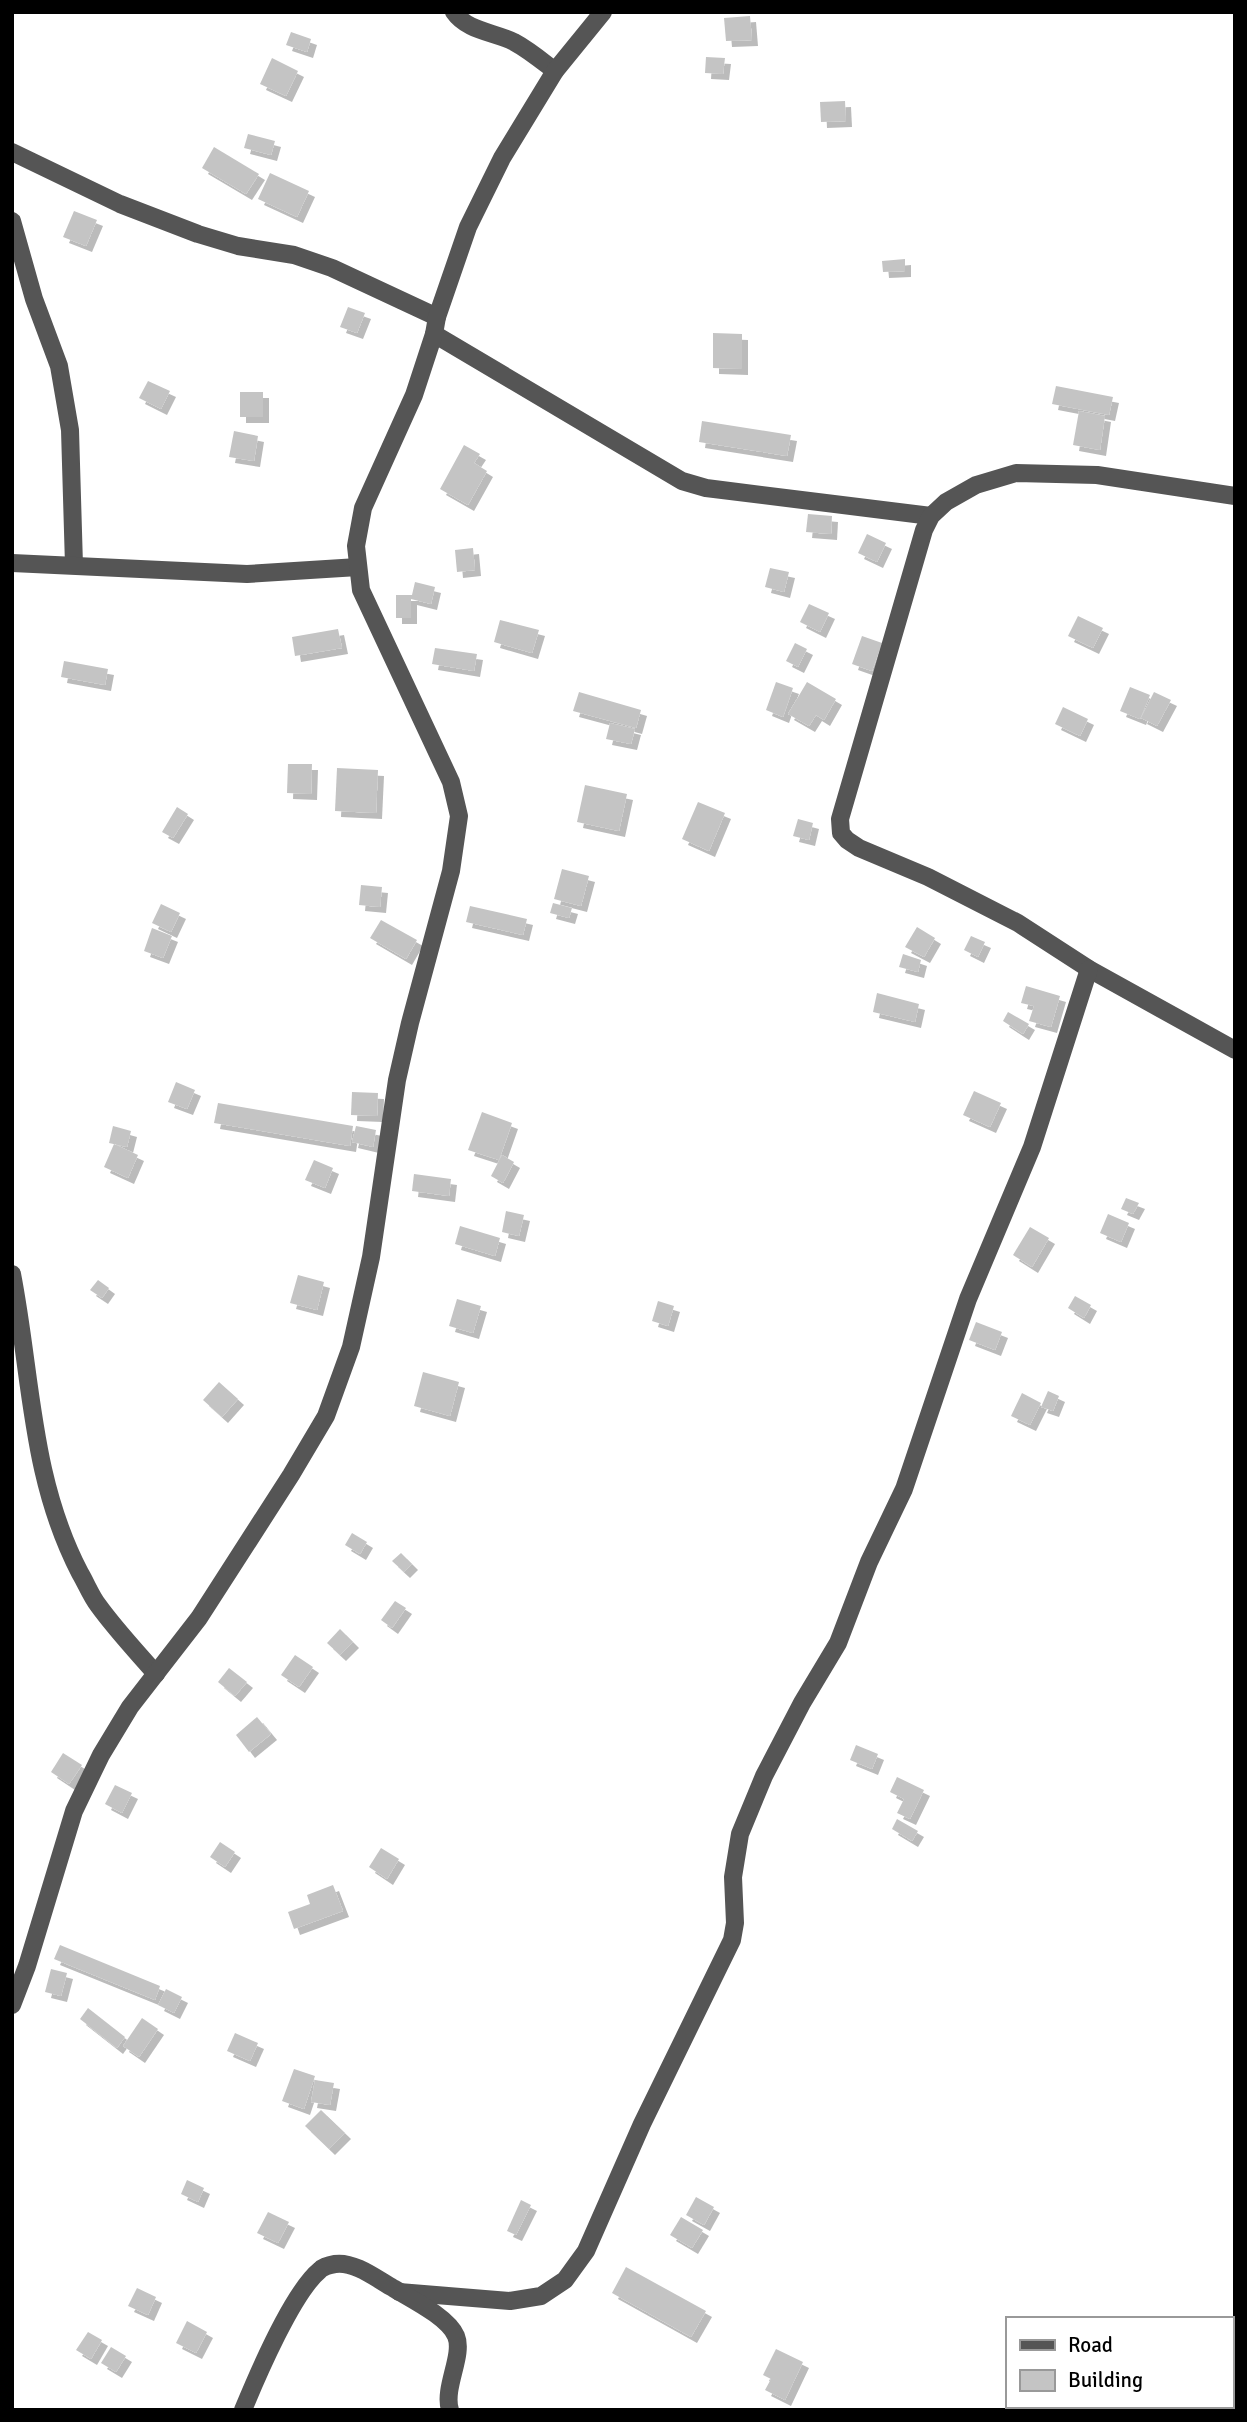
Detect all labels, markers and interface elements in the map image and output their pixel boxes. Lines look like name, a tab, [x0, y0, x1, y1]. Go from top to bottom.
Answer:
legend	[1006, 2317, 1233, 2408]
text: Road	[1068, 2332, 1113, 2358]
text: Building	[1068, 2367, 1143, 2393]

